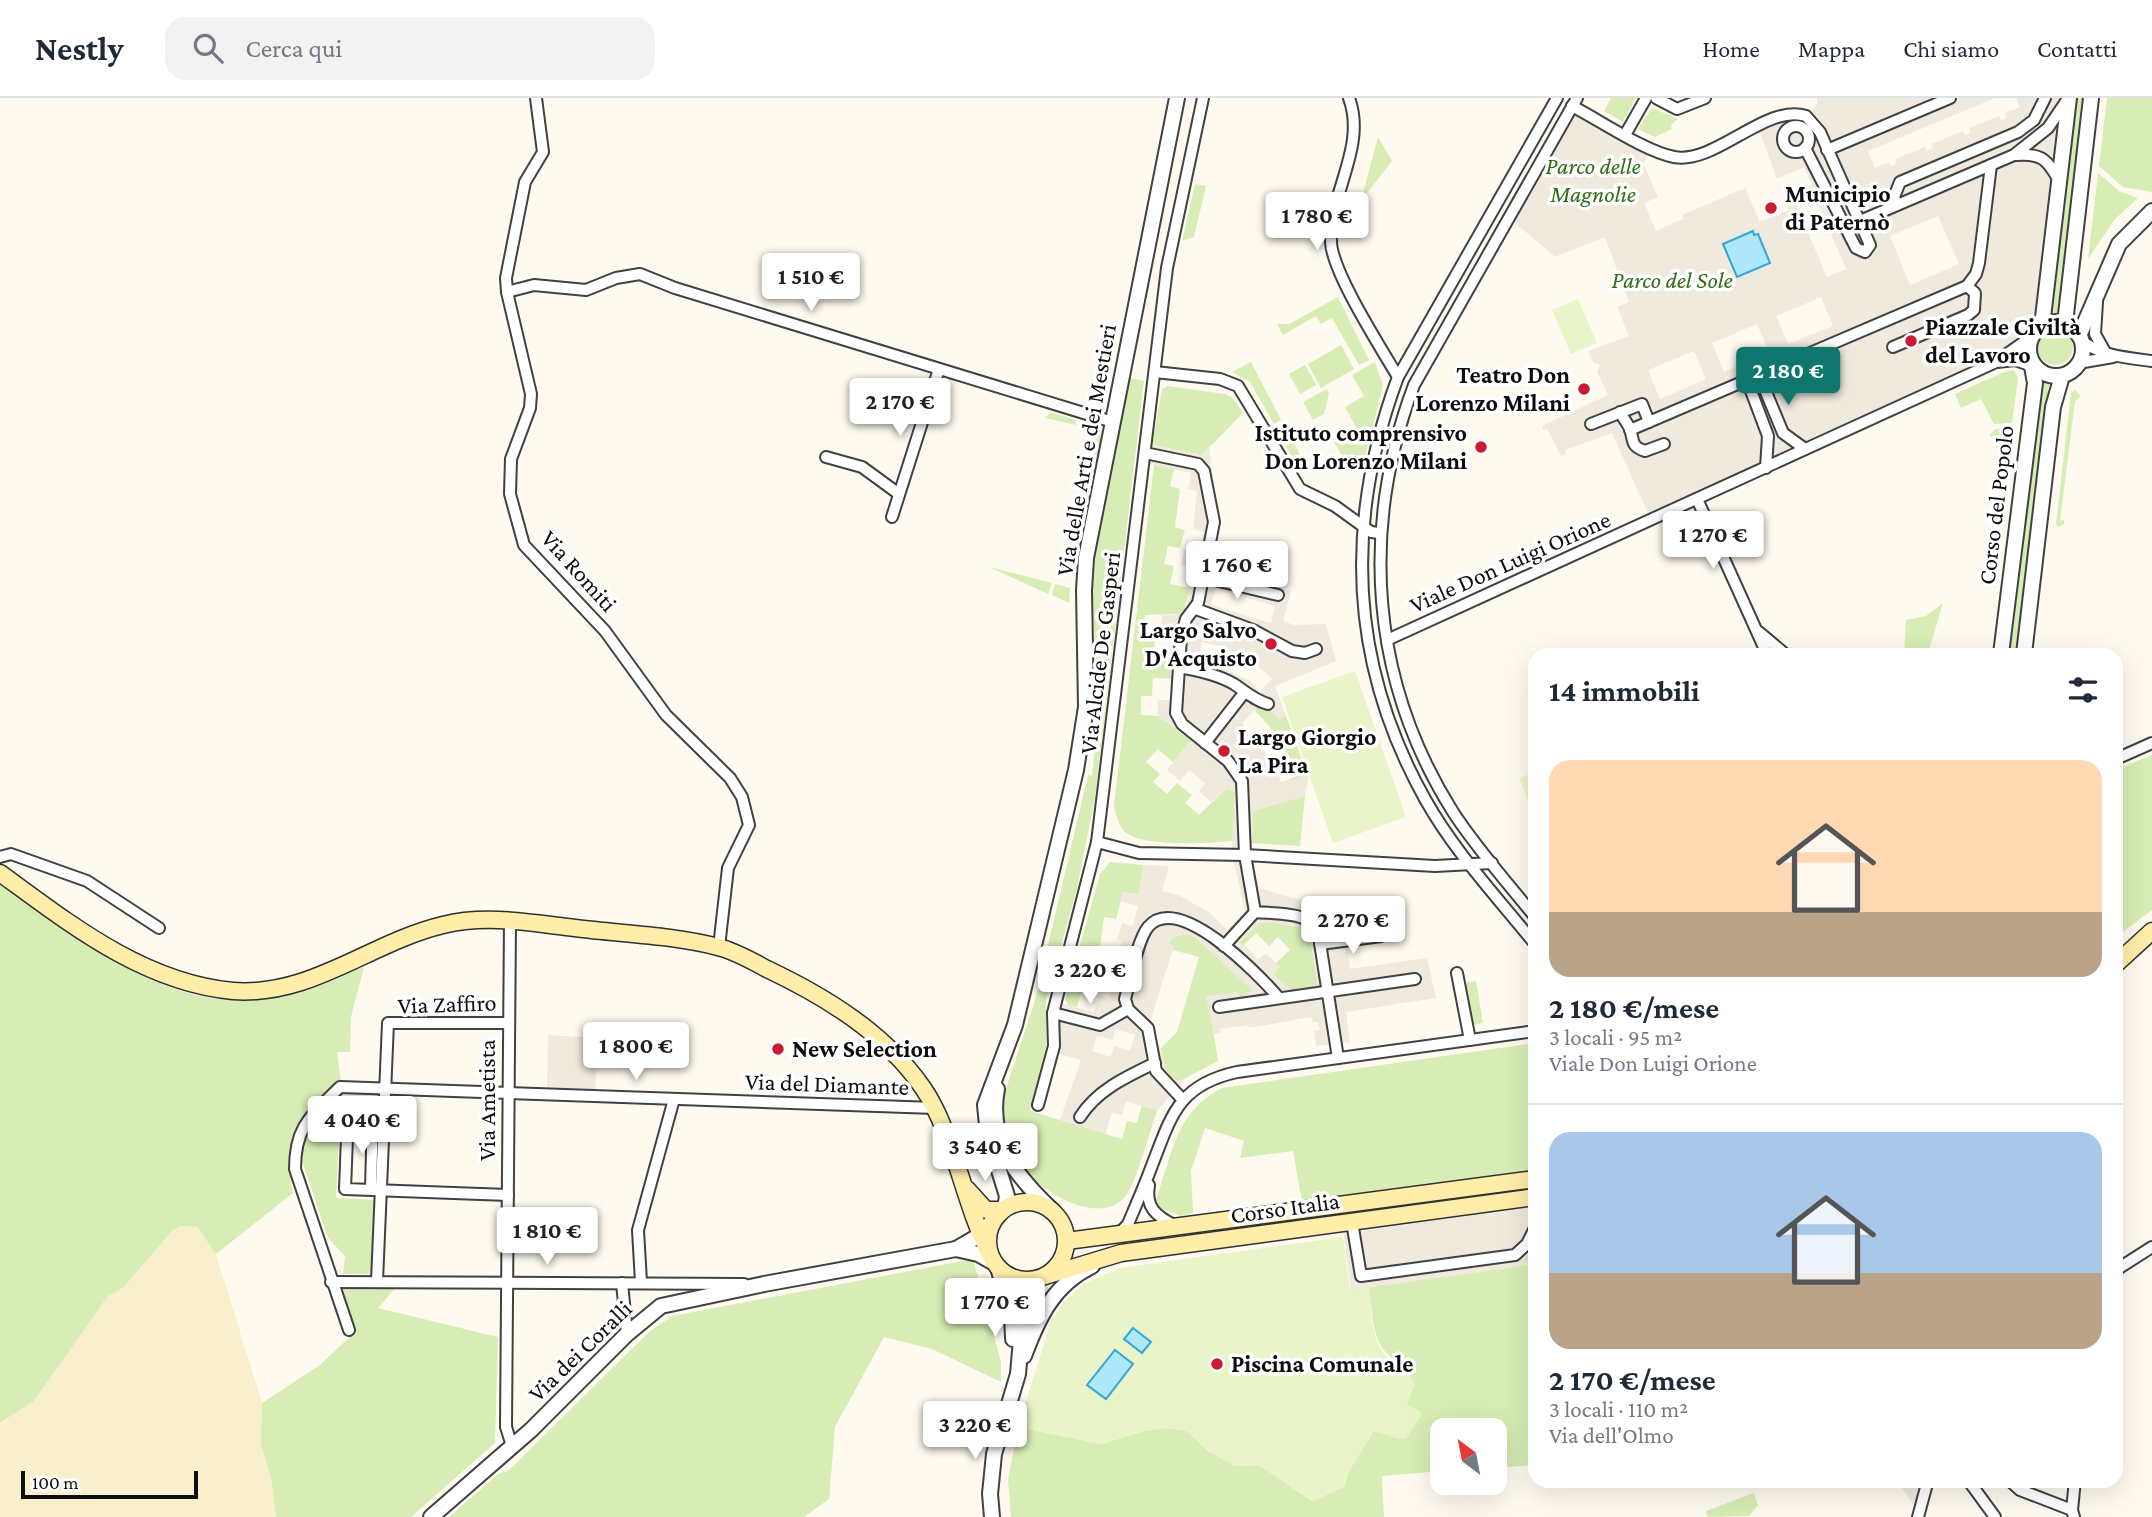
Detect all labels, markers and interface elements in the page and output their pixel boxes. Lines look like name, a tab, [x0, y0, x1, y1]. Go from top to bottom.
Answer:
search box	[165, 17, 655, 80]
icon: search	[189, 29, 227, 67]
text: Nestly	[35, 30, 123, 67]
text: Cerca qui	[245, 34, 342, 63]
text: Home	[1702, 35, 1760, 62]
text: Mappa	[1798, 35, 1865, 62]
text: Chi siamo	[1903, 35, 1999, 62]
text: Contatti	[2037, 35, 2117, 62]
park label: Parco delle Magnolie	[1545, 152, 1641, 207]
place label: Municipio di Paternò	[1785, 180, 1891, 235]
pin: 1 780 €	[1252, 192, 1382, 252]
marker: Municipio di Paternò	[1763, 200, 1779, 216]
text: 1 780 €	[1282, 202, 1352, 228]
pin: 1 510 €	[746, 254, 876, 313]
text: 1 510 €	[778, 263, 844, 289]
park label: Parco del Sole	[1611, 266, 1733, 293]
place label: Piazzale Civiltà del Lavoro	[1925, 313, 2081, 368]
street label: Via delle Arti e dei Mestieri	[1050, 322, 1121, 578]
marker: Piazzale Civiltà del Lavoro	[1903, 333, 1919, 349]
pin: 2 180 €	[1723, 348, 1853, 407]
text: 2 180 €	[1752, 357, 1824, 383]
place label: Teatro Don Lorenzo Milani	[1415, 361, 1570, 416]
pin: 2 170 €	[835, 378, 965, 438]
marker: Teatro Don Lorenzo Milani	[1576, 381, 1592, 397]
text: 2 170 €	[865, 388, 935, 414]
place label: Istituto comprensivo Don Lorenzo Milani	[1255, 419, 1467, 474]
street label: Corso del Popolo	[1972, 424, 2019, 586]
marker: Istituto comprensivo Don Lorenzo Milani	[1473, 439, 1489, 455]
street label: Viale Don Luigi Orione	[1405, 505, 1614, 618]
pin: 1 270 €	[1648, 512, 1778, 571]
text: 1 270 €	[1679, 521, 1747, 547]
street label: Via Romiti	[536, 525, 623, 617]
pin: 1 760 €	[1172, 542, 1302, 601]
street label: Via Alcide De Gasperi	[1074, 550, 1125, 756]
text: 1 760 €	[1202, 551, 1272, 577]
place label: Largo Salvo D'Acquisto	[1140, 616, 1257, 671]
marker: Largo Salvo D'Acquisto	[1263, 636, 1279, 652]
icon: filters	[2064, 671, 2102, 709]
text: 14 immobili	[1549, 674, 1700, 707]
place label: Largo Giorgio La Pira	[1238, 723, 1377, 778]
marker: Largo Giorgio La Pira	[1216, 743, 1232, 759]
icon: home	[1763, 805, 1889, 931]
pin: 2 270 €	[1288, 896, 1418, 956]
text: 2 270 €	[1317, 906, 1389, 932]
pin: 3 220 €	[1025, 946, 1155, 1006]
text: 3 220 €	[1054, 956, 1126, 982]
street label: Via Zaffiro	[397, 988, 497, 1019]
text: 2 180 €/mese	[1549, 991, 1719, 1024]
pin: 1 800 €	[571, 1023, 701, 1082]
text: 3 locali · 95 m²	[1549, 1024, 1682, 1050]
text: 1 800 €	[599, 1032, 673, 1058]
place label: New Selection	[792, 1035, 937, 1062]
street label: Via Ametista	[473, 1039, 500, 1161]
marker: New Selection	[770, 1041, 786, 1057]
text: Viale Don Luigi Orione	[1549, 1050, 1757, 1076]
street label: Via del Diamante	[745, 1067, 910, 1100]
pin: 4 040 €	[297, 1096, 427, 1156]
text: 4 040 €	[324, 1106, 400, 1132]
pin: 3 540 €	[920, 1124, 1050, 1183]
text: 3 540 €	[949, 1133, 1021, 1159]
icon: home	[1763, 1177, 1889, 1303]
street label: Corso Italia	[1229, 1186, 1341, 1229]
pin: 1 810 €	[482, 1208, 612, 1267]
text: 1 810 €	[513, 1217, 581, 1243]
pin: 1 770 €	[930, 1278, 1060, 1338]
text: 1 770 €	[961, 1288, 1029, 1314]
street label: Via dei Coralli	[522, 1295, 637, 1407]
place label: Piscina Comunale	[1231, 1350, 1413, 1377]
marker: Piscina Comunale	[1209, 1356, 1225, 1372]
text: 2 170 €/mese	[1549, 1363, 1716, 1396]
text: 3 locali · 110 m²	[1549, 1396, 1688, 1422]
pin: 3 220 €	[910, 1402, 1040, 1461]
text: 3 220 €	[939, 1411, 1011, 1437]
north arrow	[1430, 1418, 1507, 1494]
map controls	[1430, 1418, 1507, 1495]
text: Via dell'Olmo	[1549, 1422, 1674, 1448]
scale bar	[21, 1468, 198, 1500]
text: 100 m	[32, 1472, 79, 1493]

